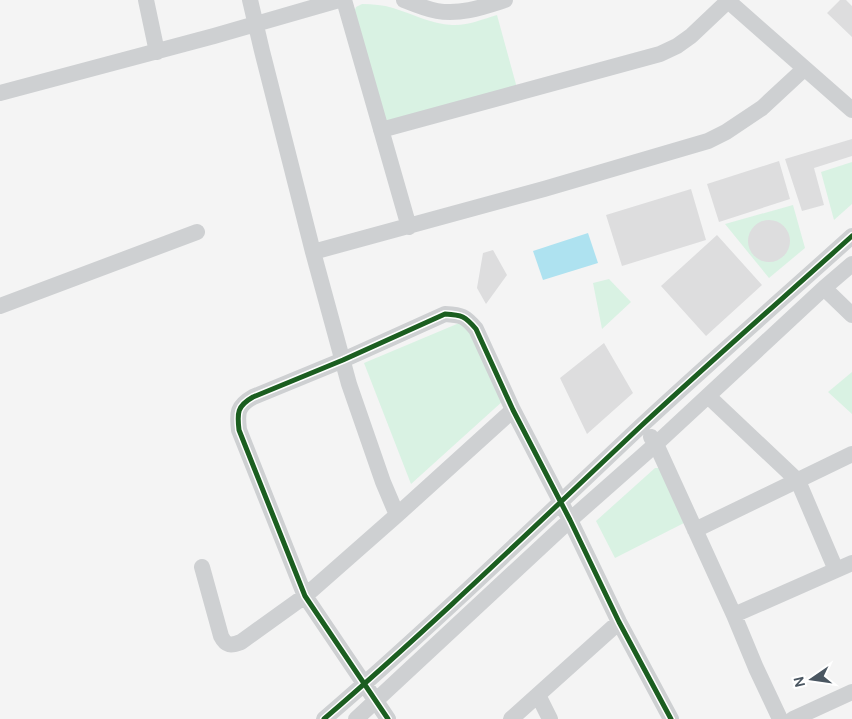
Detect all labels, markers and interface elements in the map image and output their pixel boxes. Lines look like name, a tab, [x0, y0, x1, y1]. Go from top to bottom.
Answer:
north arrow	[787, 654, 837, 704]
text: N	[789, 675, 809, 689]

